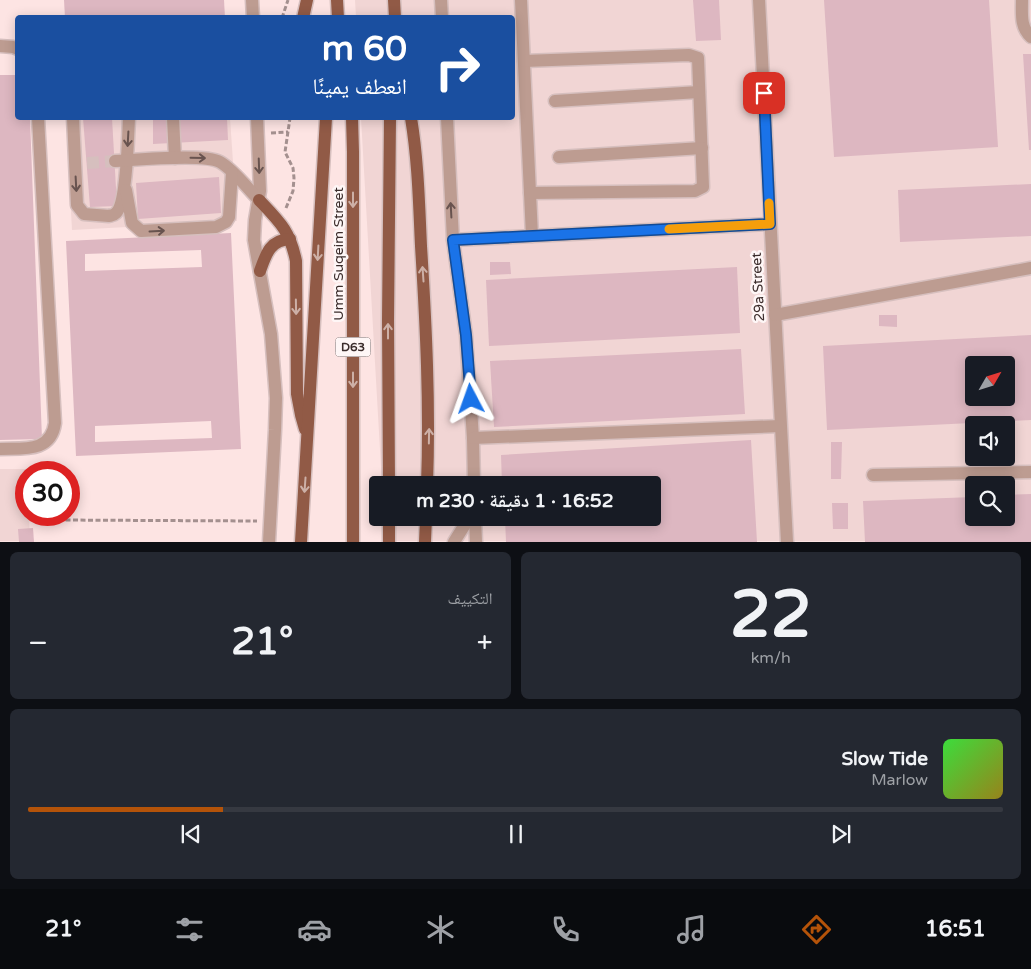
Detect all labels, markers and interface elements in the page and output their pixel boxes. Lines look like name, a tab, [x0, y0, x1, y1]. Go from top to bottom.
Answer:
text: 60 m	[322, 28, 407, 70]
icon: right	[425, 35, 490, 100]
pin	[743, 72, 785, 114]
text: انعطف يمينًا	[313, 74, 407, 100]
icon: arrive	[750, 79, 778, 107]
one-way arrow	[123, 131, 132, 147]
one-way arrow	[190, 153, 206, 163]
one-way arrow	[254, 158, 263, 174]
one-way arrow	[72, 175, 81, 191]
street label: Umm Suqeim Street	[330, 187, 347, 321]
one-way arrow	[348, 192, 358, 208]
one-way arrow	[447, 202, 456, 218]
one-way arrow	[148, 226, 164, 235]
one-way arrow	[314, 245, 323, 261]
street label: 29a Street	[748, 251, 768, 322]
one-way arrow	[419, 266, 428, 282]
one-way arrow	[292, 298, 301, 314]
one-way arrow	[383, 324, 393, 340]
road number: D63	[336, 338, 370, 357]
north arrow	[965, 356, 1015, 406]
map controls	[965, 356, 1015, 526]
one-way arrow	[348, 372, 358, 388]
position arrow	[444, 372, 496, 424]
button: sound	[965, 416, 1015, 466]
one-way arrow	[424, 429, 433, 445]
speed limit sign: 30	[15, 461, 80, 526]
one-way arrow	[300, 476, 310, 492]
button: search	[965, 476, 1015, 526]
text: 16:52 · 1 دقيقة · 230 m	[416, 490, 614, 512]
text: 22	[730, 576, 812, 655]
text: التكييف	[448, 589, 493, 609]
text: 21°	[231, 619, 293, 665]
text: −	[28, 626, 48, 660]
text: +	[477, 626, 493, 660]
text: km/h	[751, 648, 791, 668]
text: Slow Tide	[841, 748, 928, 770]
text: Marlow	[871, 770, 928, 790]
icon: previous	[177, 820, 205, 848]
icon: pause	[502, 820, 530, 848]
icon: next	[827, 820, 855, 848]
icon: filters	[172, 912, 207, 947]
icon: car	[297, 912, 332, 947]
icon: climate	[423, 912, 458, 947]
icon: phone	[548, 912, 583, 947]
icon: music	[674, 912, 709, 947]
icon: directions	[799, 912, 834, 947]
text: 21°	[45, 916, 81, 942]
text: 16:51	[925, 916, 986, 942]

